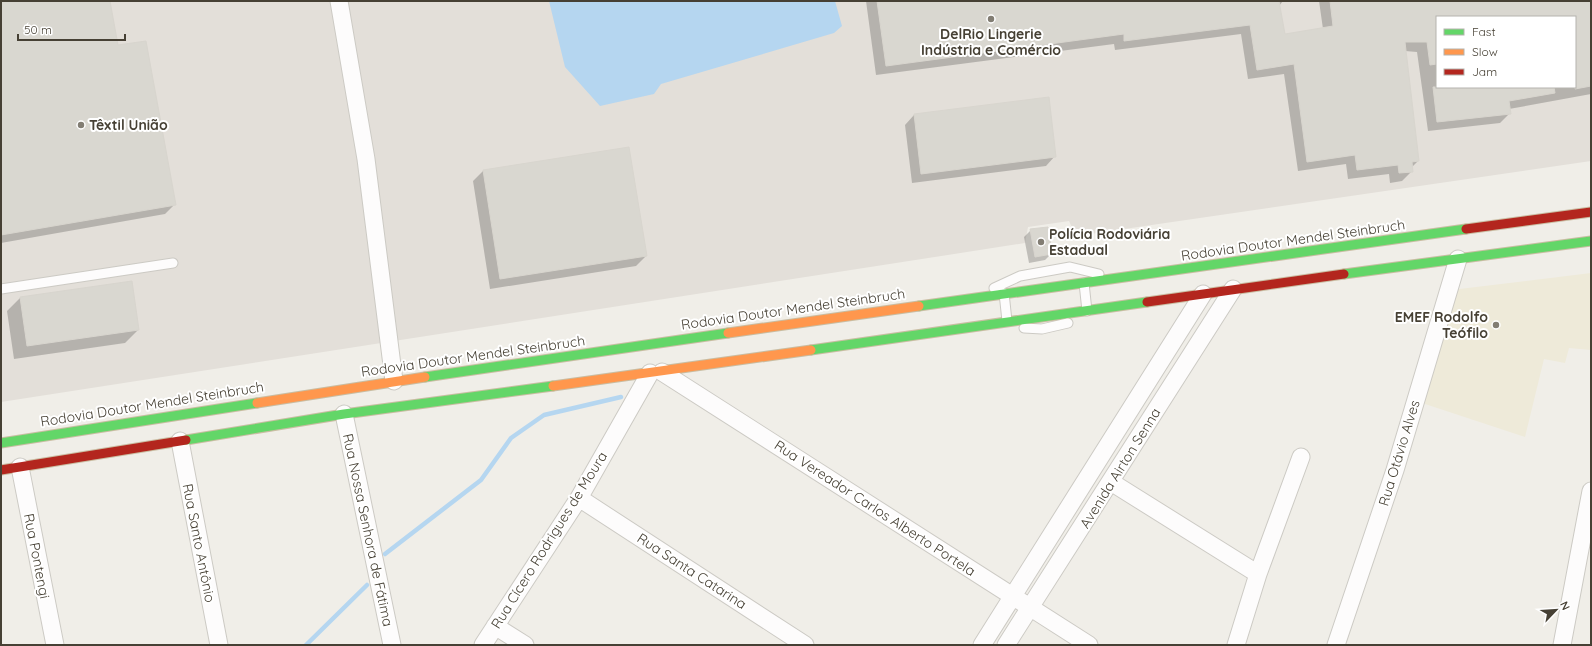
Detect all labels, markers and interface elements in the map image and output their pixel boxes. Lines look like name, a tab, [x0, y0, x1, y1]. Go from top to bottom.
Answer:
marker: DelRio Lingerie Indústria e Comércio	[986, 14, 996, 24]
scale bar	[18, 16, 125, 42]
legend	[1436, 16, 1576, 88]
text: 50 m	[24, 22, 52, 37]
text: Fast	[1472, 24, 1496, 39]
place label: DelRio Lingerie Indústria e Comércio	[921, 25, 1061, 59]
text: Slow	[1472, 44, 1498, 59]
text: Jam	[1472, 64, 1497, 79]
place label: Têxtil União	[89, 116, 168, 134]
marker: Têxtil União	[76, 120, 86, 130]
street label: Rodovia Doutor Mendel Steinbruch	[1180, 215, 1406, 265]
place label: Polícia Rodoviária Estadual	[1049, 225, 1170, 259]
marker: Polícia Rodoviária Estadual	[1036, 237, 1046, 247]
street label: Rodovia Doutor Mendel Steinbruch	[680, 284, 906, 334]
place label: EMEF Rodolfo Teófilo	[1395, 308, 1488, 342]
marker: EMEF Rodolfo Teófilo	[1491, 320, 1501, 330]
street label: Rodovia Doutor Mendel Steinbruch	[360, 331, 586, 381]
street label: Rodovia Doutor Mendel Steinbruch	[39, 377, 265, 431]
street label: Rua Otávio Alves	[1374, 398, 1424, 508]
street label: Avenida Airton Senna	[1076, 404, 1164, 532]
street label: Rua Nossa Senhora de Fátima	[339, 432, 397, 628]
street label: Rua Vereador Carlos Alberto Portela	[771, 436, 979, 580]
street label: Rua Cícero Rodrigues de Moura	[487, 448, 611, 632]
street label: Rua Santo Antônio	[179, 482, 219, 604]
street label: Rua Pontengi	[20, 512, 54, 600]
street label: Rua Santa Catarina	[634, 529, 750, 613]
north arrow	[1536, 590, 1576, 630]
text: N	[1557, 599, 1573, 612]

